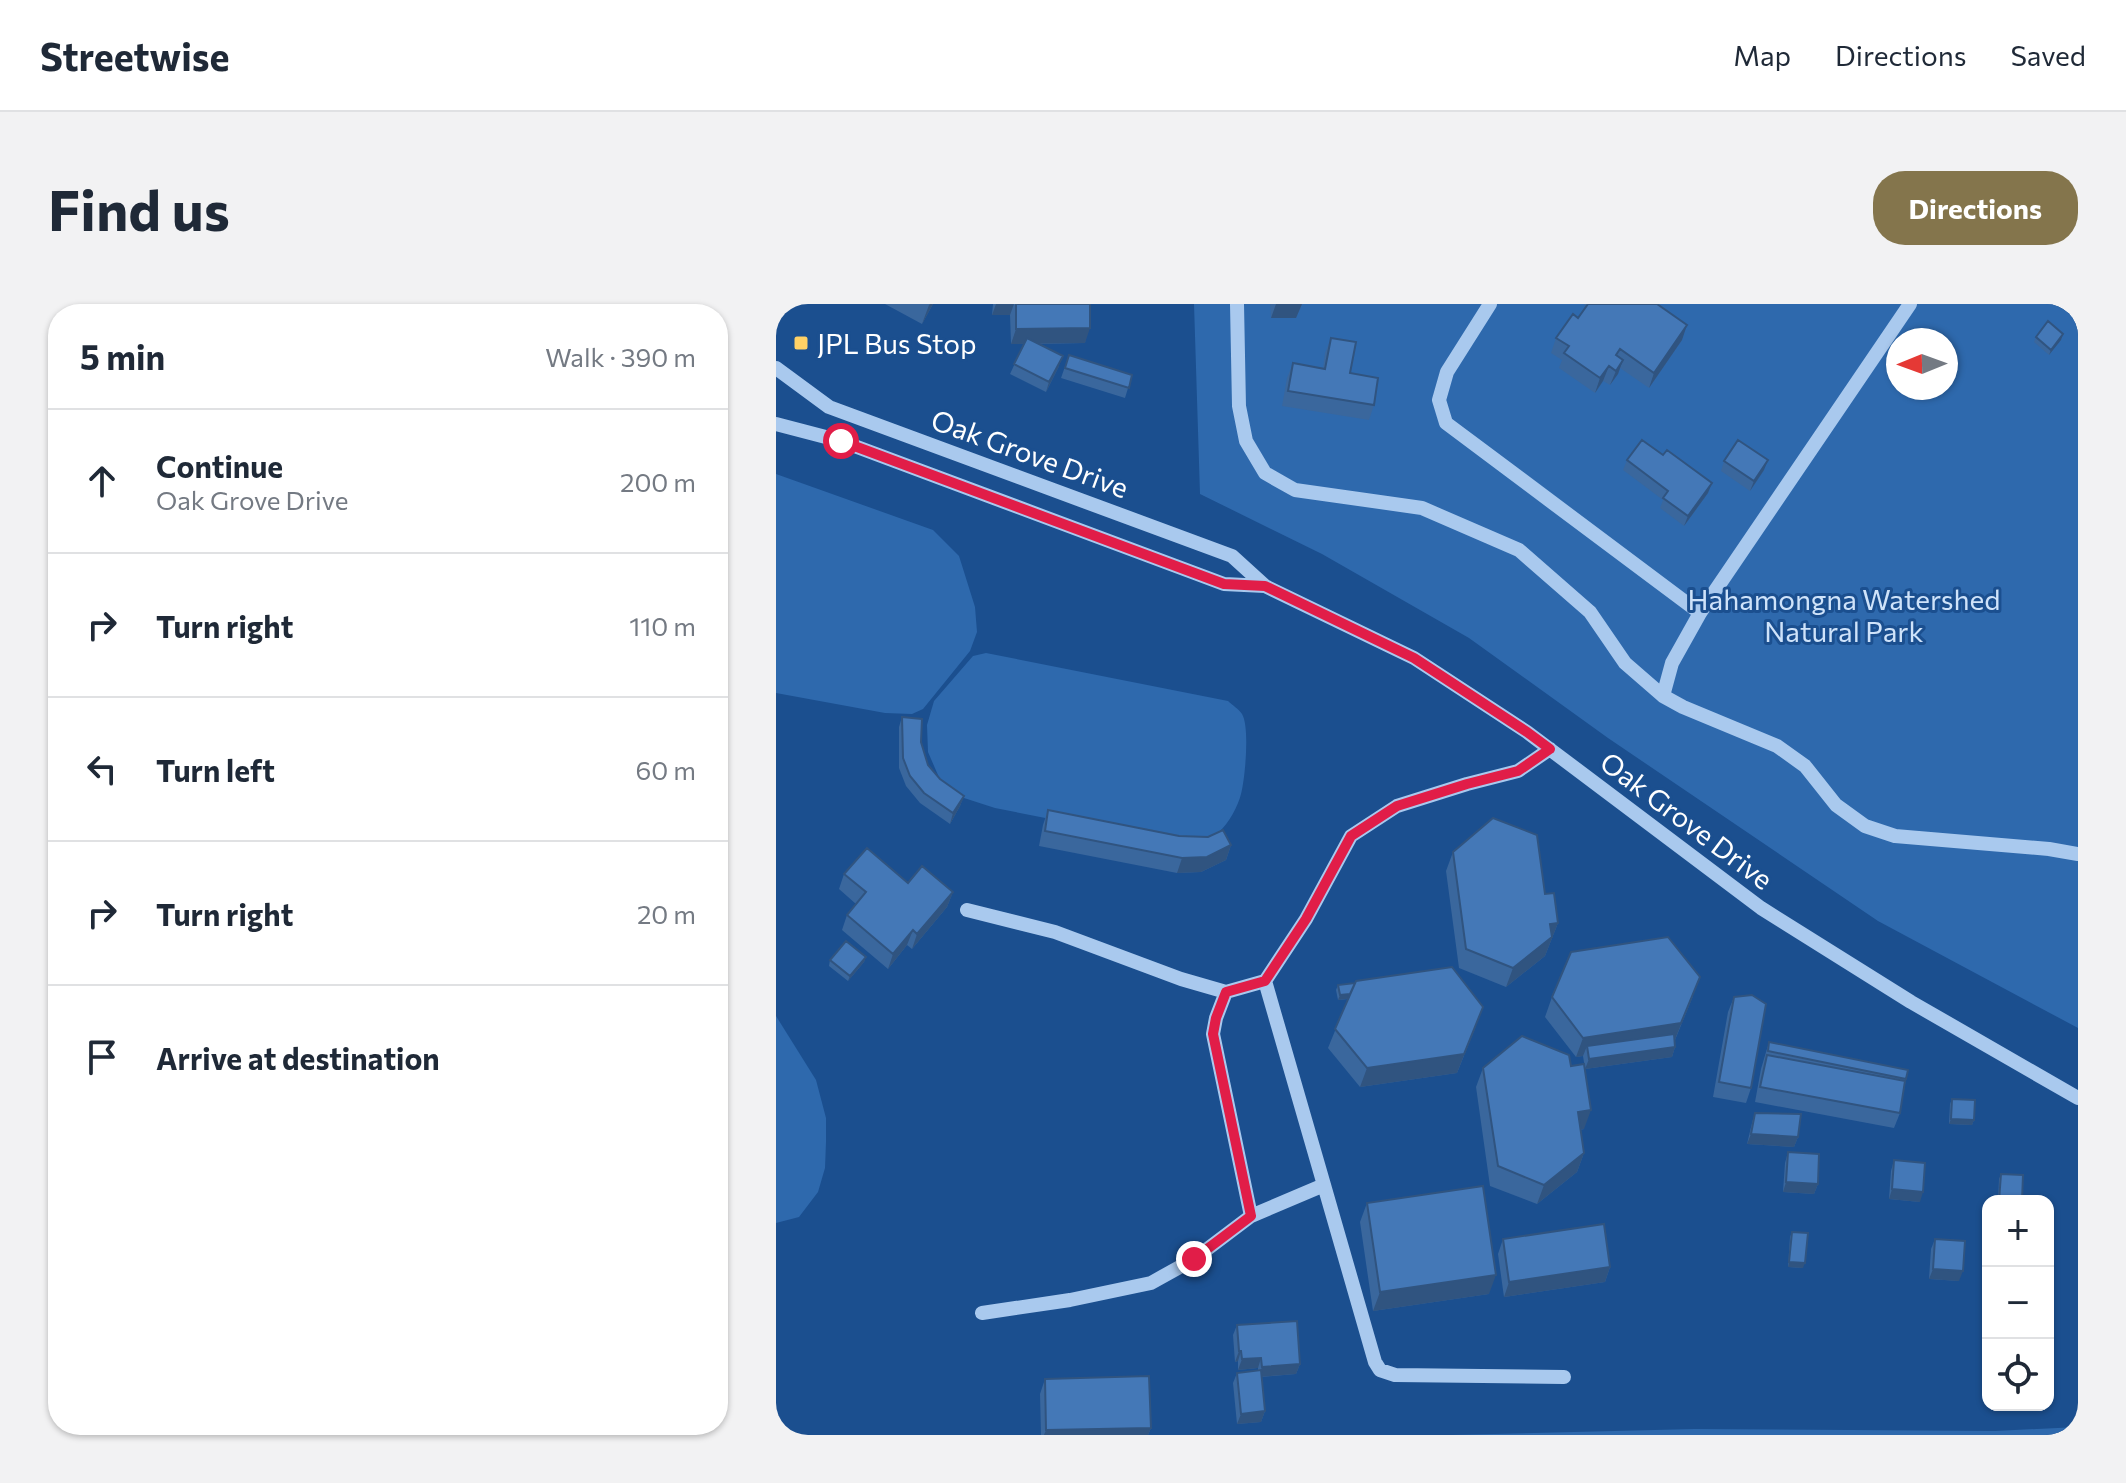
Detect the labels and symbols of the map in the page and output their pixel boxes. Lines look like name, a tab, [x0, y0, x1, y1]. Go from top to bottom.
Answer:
place label: JPL Bus Stop	[817, 326, 977, 360]
north arrow	[1886, 328, 1958, 400]
marker: JPL Bus Stop	[792, 334, 810, 352]
street label: Oak Grove Drive	[927, 402, 1133, 504]
route start	[823, 423, 859, 459]
park label: Hahamongna Watershed Natural Park	[1688, 582, 2000, 648]
street label: Oak Grove Drive	[1594, 744, 1780, 896]
route end	[1176, 1241, 1212, 1277]

